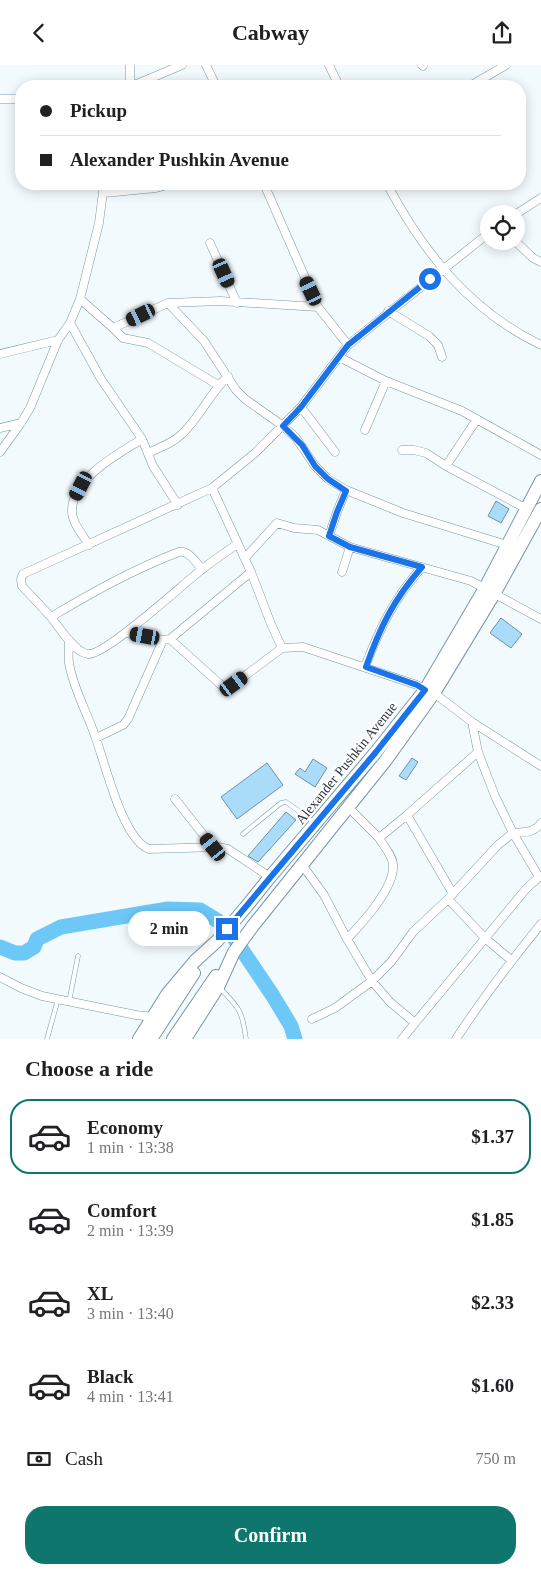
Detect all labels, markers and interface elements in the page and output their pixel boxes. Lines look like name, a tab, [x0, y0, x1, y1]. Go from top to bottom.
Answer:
icon: back	[25, 19, 53, 47]
icon: share	[488, 19, 516, 47]
text: Cabway	[232, 20, 309, 45]
text: Pickup	[70, 100, 127, 121]
text: Alexander Pushkin Avenue	[70, 149, 289, 170]
map controls	[480, 205, 525, 250]
button: locate	[480, 205, 525, 250]
car	[211, 256, 236, 290]
route start	[419, 268, 441, 290]
car	[297, 274, 324, 308]
car	[124, 302, 157, 328]
car	[67, 469, 94, 503]
car	[128, 626, 161, 646]
car	[217, 669, 250, 699]
street label: Alexander Pushkin Avenue	[293, 699, 400, 827]
car	[197, 831, 228, 863]
callout: 2 min	[127, 911, 210, 947]
route end	[216, 918, 238, 940]
text: 2 min	[150, 920, 188, 937]
text: Choose a ride	[25, 1056, 153, 1081]
icon: car	[27, 1114, 72, 1159]
text: Economy	[87, 1117, 163, 1138]
text: $1.37	[471, 1126, 514, 1147]
text: 1 min · 13:38	[87, 1139, 174, 1156]
icon: car	[27, 1197, 72, 1242]
text: Comfort	[87, 1200, 157, 1221]
text: $1.85	[471, 1209, 514, 1230]
text: 2 min · 13:39	[87, 1222, 174, 1239]
icon: car	[27, 1280, 72, 1325]
text: XL	[87, 1283, 113, 1304]
text: $2.33	[471, 1292, 514, 1313]
text: 3 min · 13:40	[87, 1305, 174, 1322]
icon: car	[27, 1363, 72, 1408]
text: Black	[87, 1366, 133, 1387]
text: $1.60	[471, 1375, 514, 1396]
text: 4 min · 13:41	[87, 1388, 174, 1405]
icon: cash	[25, 1445, 53, 1473]
text: Cash	[65, 1448, 103, 1469]
text: 750 m	[476, 1450, 516, 1467]
button: Confirm	[25, 1506, 516, 1564]

